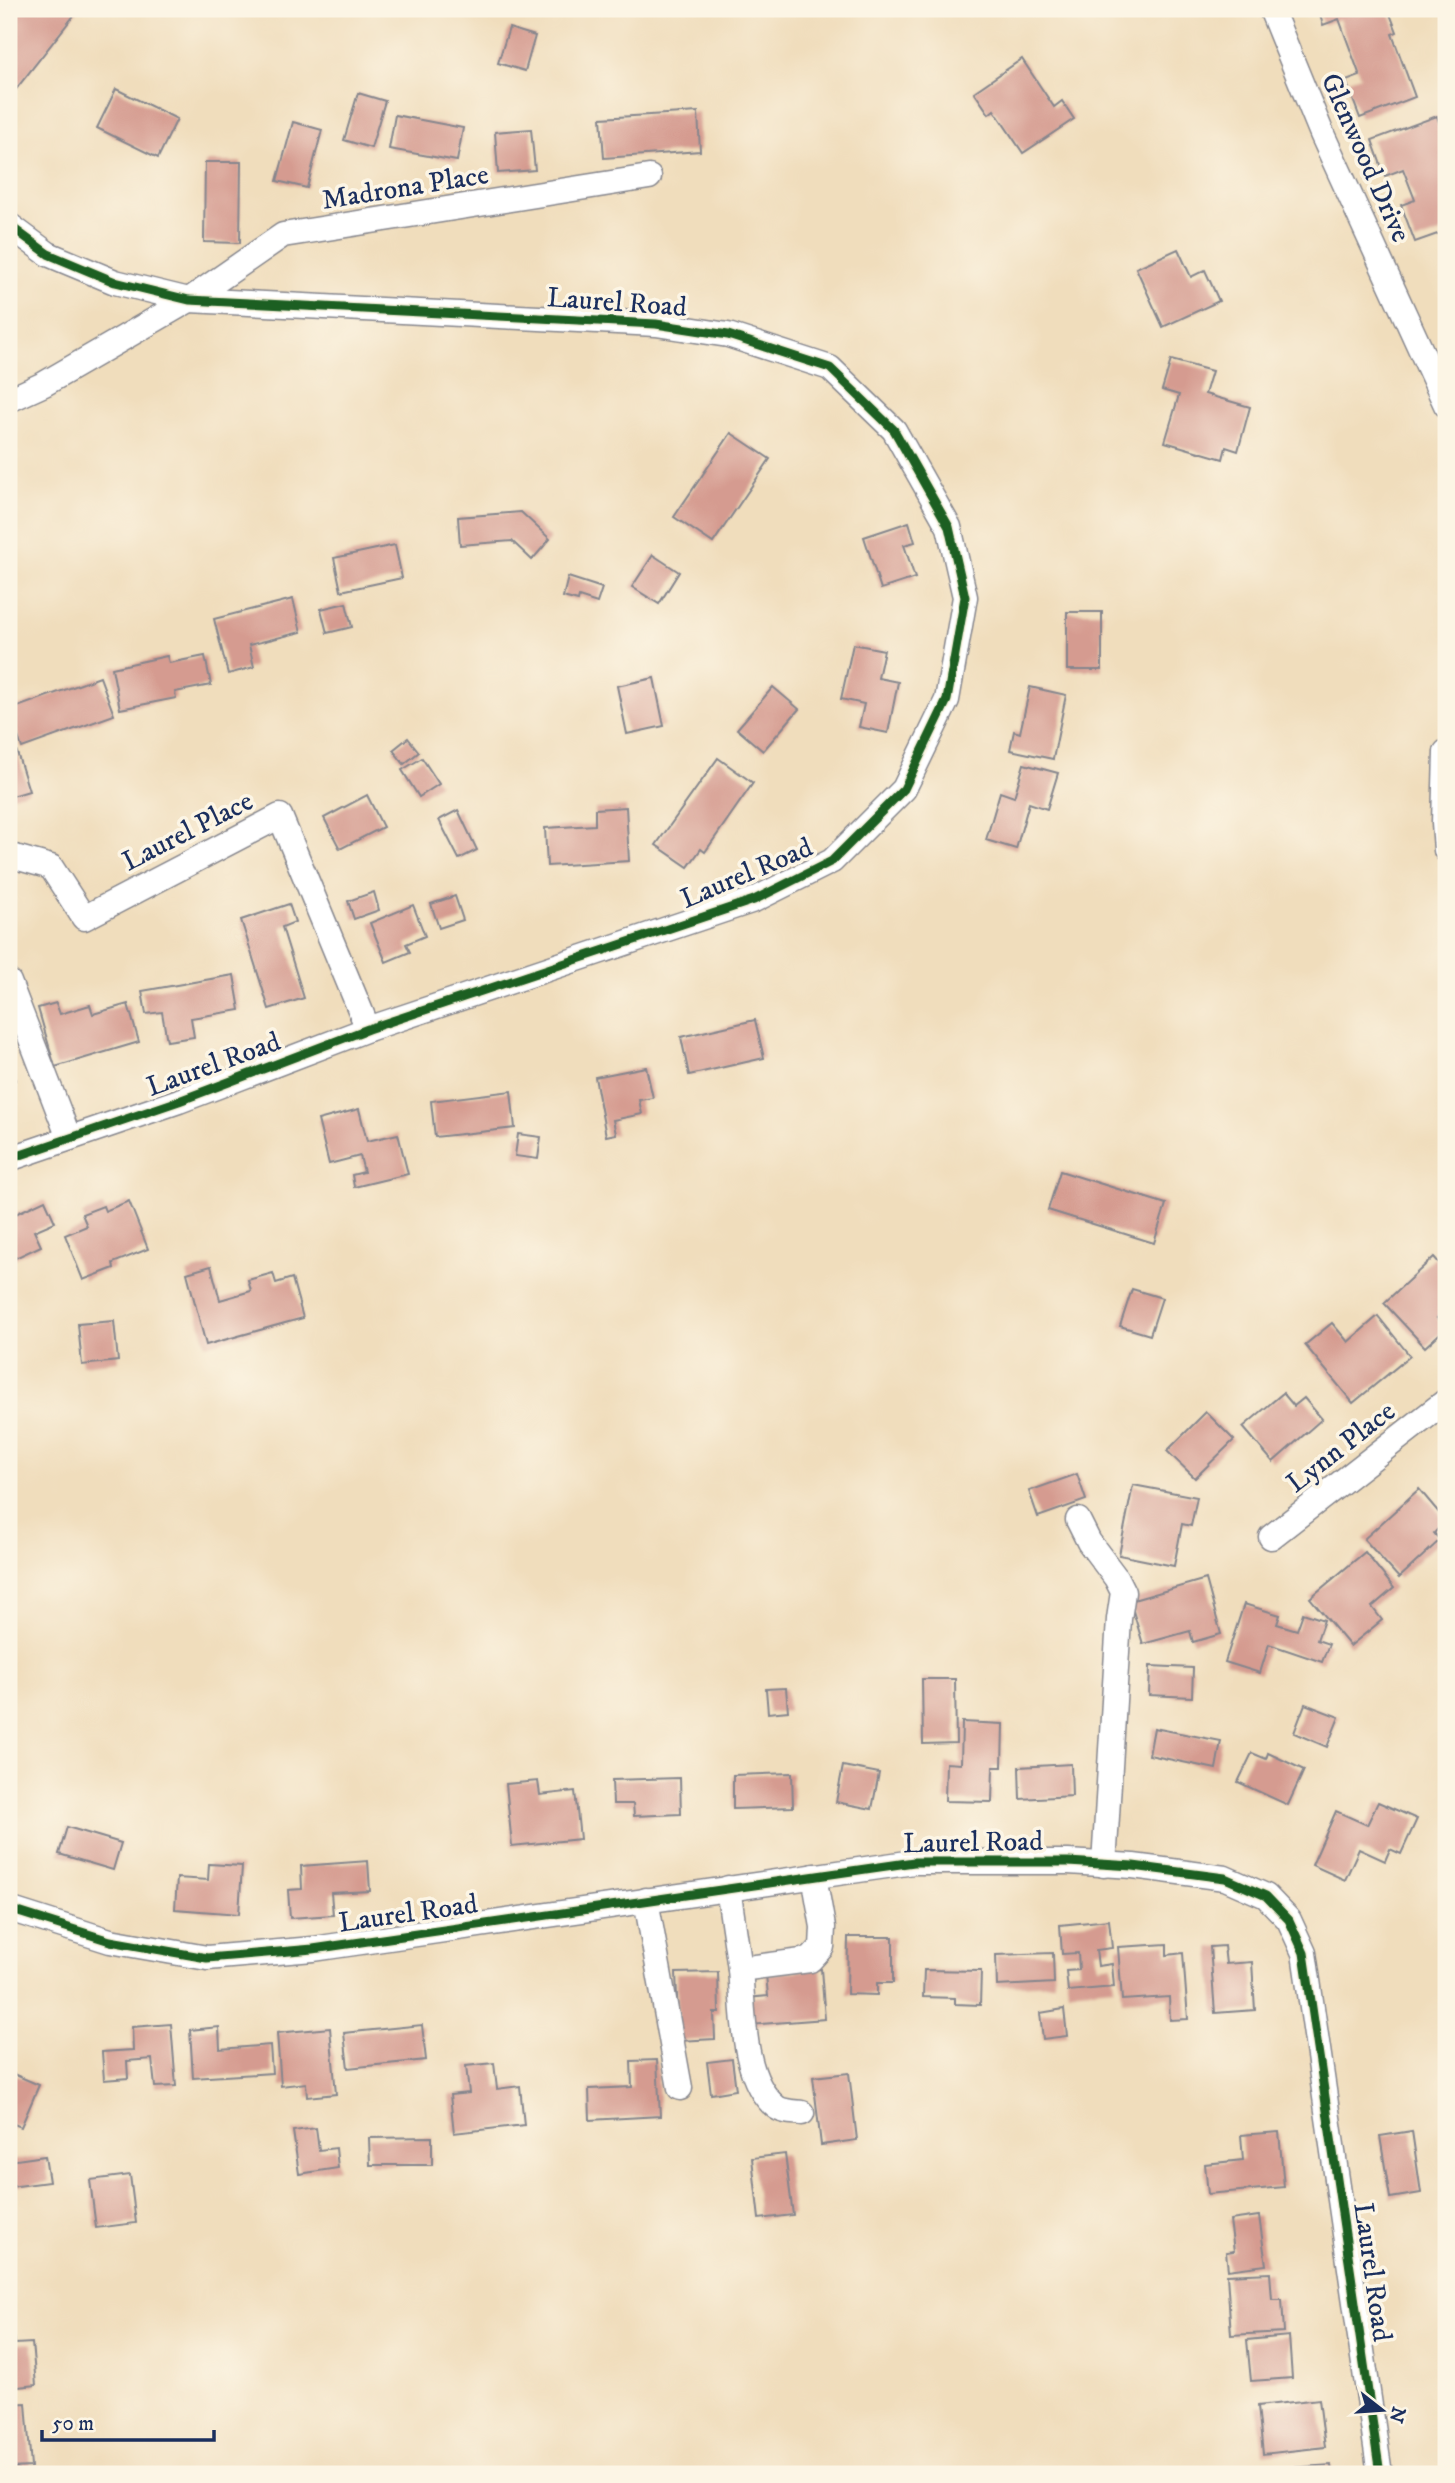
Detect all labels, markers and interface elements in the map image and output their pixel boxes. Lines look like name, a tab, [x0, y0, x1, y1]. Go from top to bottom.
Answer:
street label: Glenwood Drive	[1313, 68, 1419, 248]
street label: Madrona Place	[319, 157, 491, 218]
street label: Laurel Road	[546, 280, 688, 325]
street label: Laurel Place	[116, 783, 259, 879]
street label: Laurel Road	[675, 830, 818, 917]
street label: Laurel Road	[142, 1024, 285, 1105]
street label: Lynn Place	[1280, 1394, 1402, 1501]
street label: Laurel Road	[903, 1824, 1043, 1861]
street label: Laurel Road	[336, 1886, 480, 1941]
street label: Laurel Road	[1345, 2200, 1400, 2344]
north arrow	[1346, 2374, 1416, 2444]
scale bar	[42, 2399, 214, 2443]
text: N	[1383, 2404, 1410, 2426]
text: 50 m	[52, 2411, 94, 2437]

